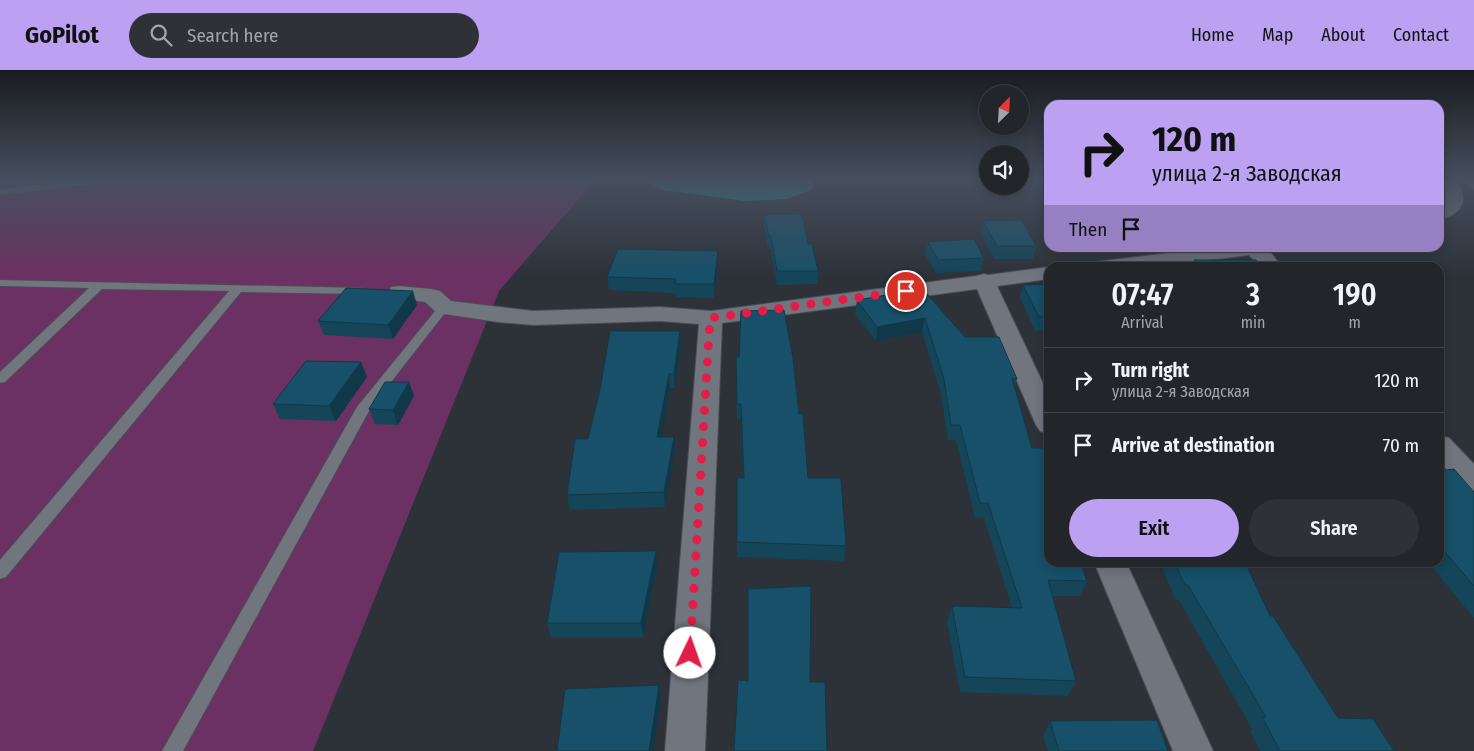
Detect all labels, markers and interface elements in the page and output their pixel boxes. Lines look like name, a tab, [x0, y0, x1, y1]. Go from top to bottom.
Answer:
search box	[129, 13, 479, 58]
text: GoPilot	[25, 21, 99, 49]
icon: search	[147, 21, 175, 49]
text: Search here	[187, 24, 279, 47]
text: Home	[1191, 24, 1234, 46]
text: Map	[1262, 24, 1293, 46]
text: About	[1321, 24, 1365, 46]
text: Contact	[1393, 24, 1449, 46]
north arrow	[979, 85, 1029, 135]
map controls	[979, 85, 1029, 195]
text: 120 m	[1152, 118, 1236, 160]
icon: right	[1069, 120, 1134, 185]
button: sound	[979, 145, 1029, 195]
text: улица 2-я Заводская	[1152, 160, 1342, 187]
icon: arrive	[1117, 215, 1145, 243]
text: Then	[1069, 218, 1107, 241]
pin	[885, 270, 927, 312]
icon: arrive	[892, 277, 920, 305]
text: 07:47	[1111, 277, 1173, 313]
text: 3	[1246, 277, 1260, 313]
text: 190	[1333, 277, 1377, 313]
text: Arrival	[1121, 313, 1164, 332]
text: min	[1241, 313, 1265, 332]
text: m	[1349, 313, 1361, 332]
text: Turn right	[1112, 359, 1189, 382]
icon: right	[1069, 366, 1097, 394]
text: 120 m	[1374, 369, 1419, 392]
text: улица 2-я Заводская	[1112, 382, 1250, 401]
icon: arrive	[1069, 431, 1097, 459]
text: Arrive at destination	[1112, 434, 1275, 457]
text: 70 m	[1383, 434, 1419, 457]
button: Exit	[1069, 499, 1239, 557]
button: Share	[1249, 499, 1419, 557]
position arrow	[663, 626, 715, 678]

